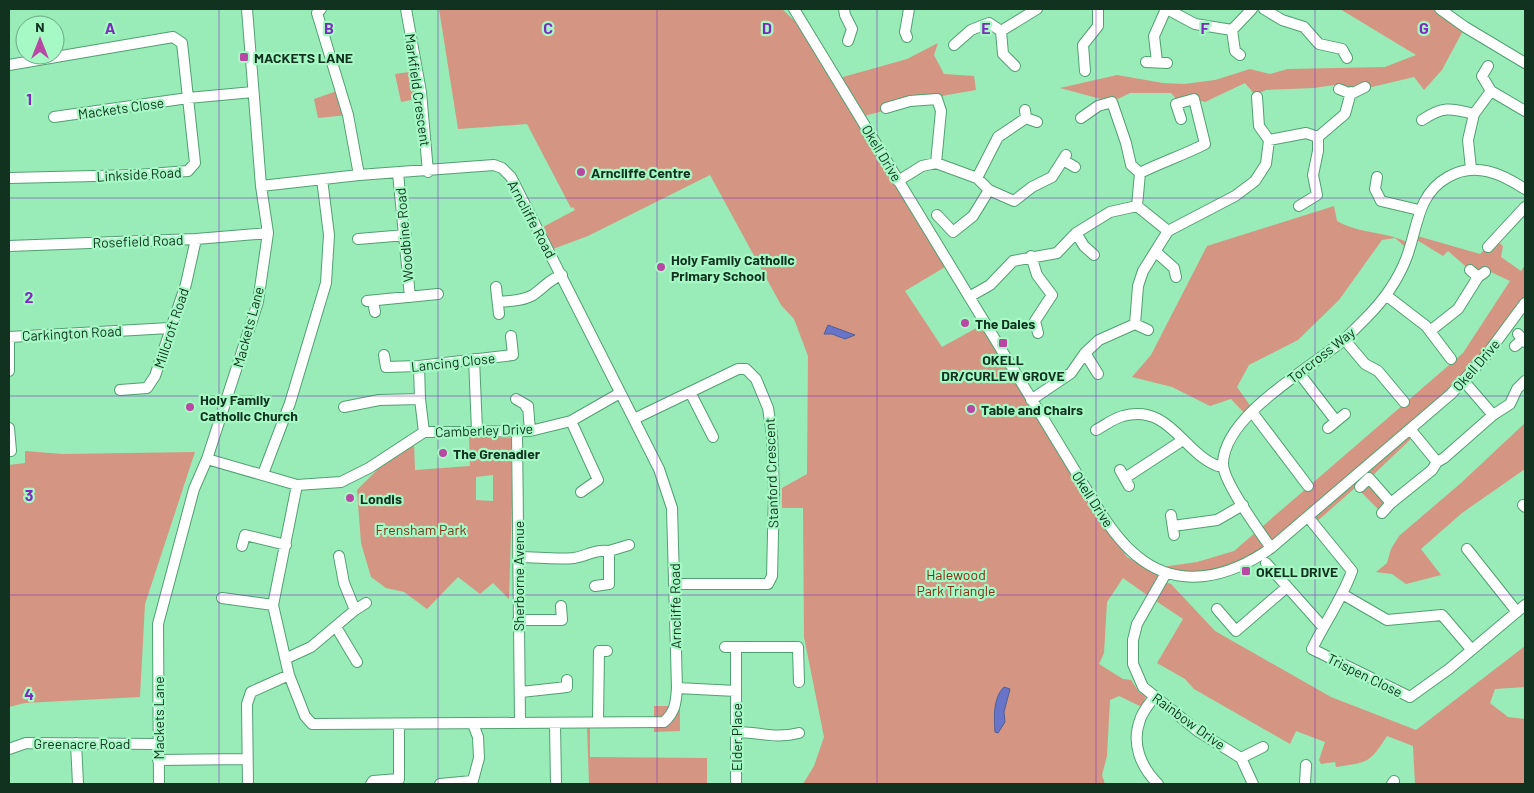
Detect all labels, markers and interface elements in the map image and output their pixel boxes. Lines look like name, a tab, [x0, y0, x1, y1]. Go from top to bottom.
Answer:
north arrow	[15, 15, 65, 65]
text: N	[35, 18, 45, 35]
text: A	[105, 18, 116, 37]
text: B	[324, 18, 334, 37]
text: C	[543, 18, 553, 37]
text: D	[762, 18, 772, 37]
text: E	[981, 18, 991, 37]
text: F	[1201, 18, 1210, 37]
text: G	[1419, 18, 1429, 37]
street label: Markfield Crescent	[402, 32, 434, 148]
place label: MACKETS LANE	[254, 49, 353, 66]
marker: MACKETS LANE	[238, 51, 250, 63]
text: 1	[26, 89, 32, 108]
street label: Mackets Close	[77, 94, 165, 122]
street label: Okell Drive	[858, 121, 906, 185]
street label: Linkside Road	[96, 163, 182, 185]
place label: Arncliffe Centre	[591, 164, 691, 181]
marker: Arncliffe Centre	[575, 166, 587, 178]
street label: Arncliffe Road	[504, 177, 560, 261]
street label: Woodbine Road	[391, 187, 417, 283]
street label: Rosefield Road	[92, 231, 184, 251]
place label: Holy Family Catholic Primary School	[671, 251, 795, 284]
marker: Holy Family Catholic Primary School	[655, 261, 667, 273]
street label: Mackets Lane	[229, 285, 267, 369]
street label: Millcroft Road	[150, 286, 192, 370]
text: 2	[25, 287, 34, 306]
place label: The Dales	[975, 315, 1035, 332]
marker: The Dales	[959, 317, 971, 329]
street label: Carkington Road	[22, 322, 122, 344]
street label: Torcross Way	[1284, 323, 1358, 387]
street label: Okell Drive	[1449, 336, 1503, 394]
marker: OKELL DR/CURLEW GROVE	[997, 337, 1009, 349]
street label: Lancing Close	[410, 349, 496, 375]
place label: OKELL DR/CURLEW GROVE	[941, 351, 1065, 384]
place label: Holy Family Catholic Church	[200, 391, 298, 424]
marker: Holy Family Catholic Church	[184, 401, 196, 413]
place label: Table and Chairs	[981, 401, 1083, 418]
marker: Table and Chairs	[965, 403, 977, 415]
street label: Stanford Crescent	[761, 418, 781, 528]
street label: Camberley Drive	[435, 420, 533, 440]
place label: The Grenadier	[453, 445, 541, 462]
marker: The Grenadier	[437, 447, 449, 459]
street label: Okell Drive	[1069, 468, 1117, 530]
text: 3	[25, 485, 33, 504]
place label: Londis	[360, 490, 402, 507]
marker: Londis	[344, 492, 356, 504]
park label: Frensham Park	[375, 521, 467, 538]
street label: Sherborne Avenue	[510, 521, 527, 631]
street label: Arncliffe Road	[666, 563, 684, 649]
place label: OKELL DRIVE	[1256, 563, 1338, 580]
marker: OKELL DRIVE	[1240, 565, 1252, 577]
park label: Halewood Park Triangle	[916, 566, 996, 599]
street label: Trispen Close	[1325, 649, 1405, 701]
street label: Mackets Lane	[150, 676, 167, 760]
text: 4	[24, 684, 34, 703]
street label: Rainbow Drive	[1149, 689, 1229, 753]
street label: Elder Place	[728, 703, 745, 771]
street label: Greenacre Road	[34, 735, 130, 752]

